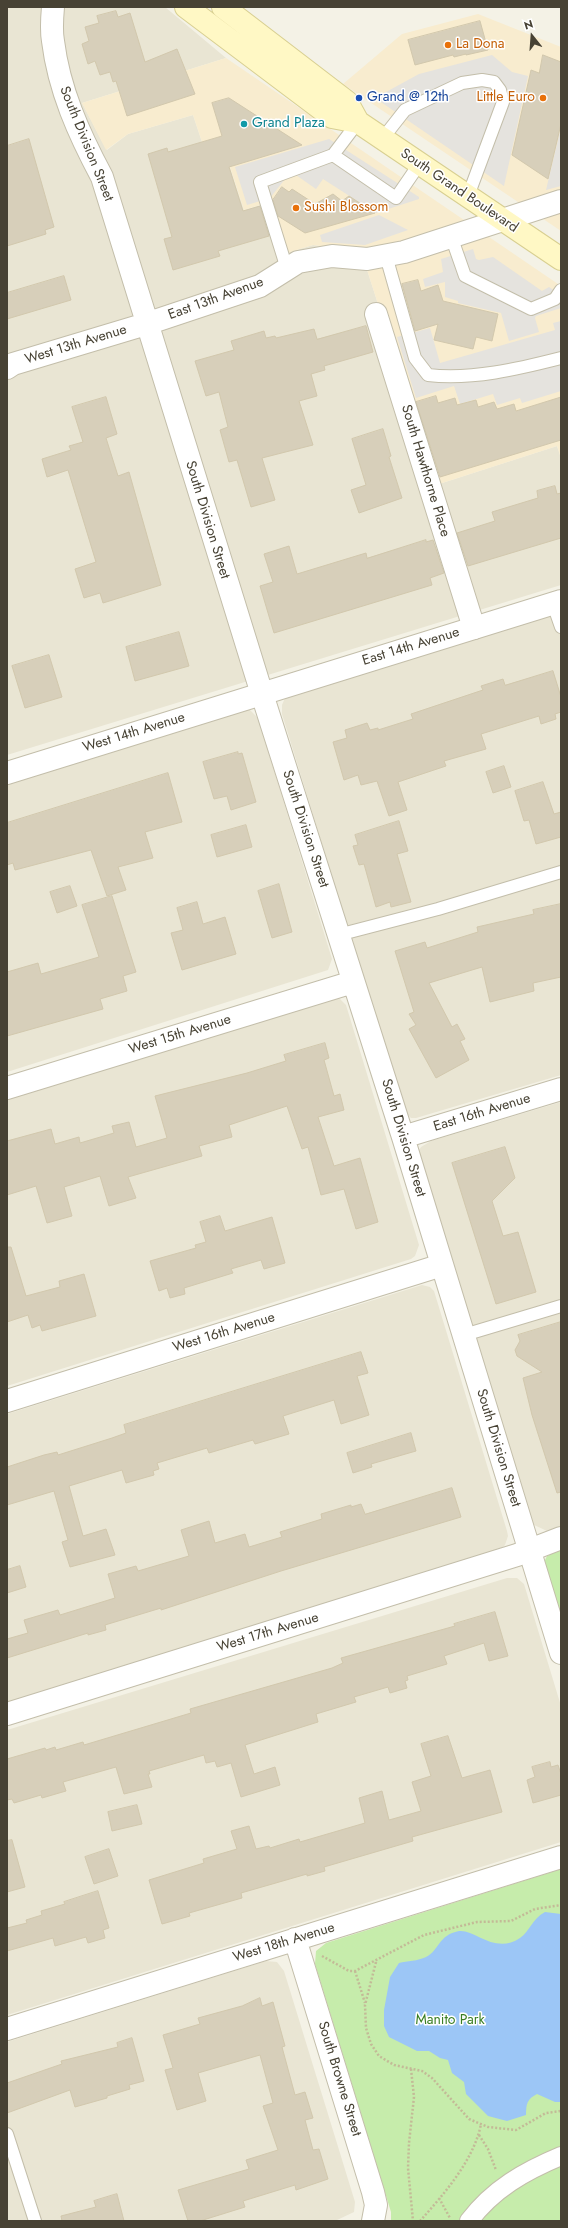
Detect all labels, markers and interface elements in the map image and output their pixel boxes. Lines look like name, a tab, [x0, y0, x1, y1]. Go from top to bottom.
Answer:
north arrow	[512, 16, 552, 56]
text: N	[522, 16, 535, 33]
place label: La Dona	[456, 37, 504, 53]
marker: La Dona	[443, 40, 453, 50]
street label: South Division Street	[55, 84, 117, 204]
place label: Grand @ 12th	[367, 90, 449, 106]
place label: Little Euro	[476, 90, 535, 106]
marker: Grand @ 12th	[354, 93, 364, 103]
marker: Little Euro	[538, 93, 548, 103]
place label: Grand Plaza	[252, 116, 325, 132]
marker: Grand Plaza	[239, 119, 249, 129]
street label: South Grand Boulevard	[397, 145, 521, 237]
place label: Sushi Blossom	[304, 200, 388, 216]
marker: Sushi Blossom	[291, 203, 301, 213]
street label: East 13th Avenue	[166, 274, 266, 324]
street label: West 13th Avenue	[23, 322, 129, 368]
street label: South Hawthorne Place	[397, 403, 453, 539]
street label: South Division Street	[181, 459, 233, 581]
street label: East 14th Avenue	[360, 624, 462, 670]
street label: West 14th Avenue	[81, 709, 187, 757]
street label: South Division Street	[278, 768, 332, 890]
street label: West 15th Avenue	[127, 1011, 233, 1059]
street label: South Division Street	[377, 1077, 429, 1199]
street label: East 16th Avenue	[431, 1090, 533, 1136]
street label: West 16th Avenue	[171, 1309, 277, 1357]
street label: South Division Street	[472, 1387, 524, 1509]
street label: West 17th Avenue	[215, 1610, 321, 1656]
street label: West 18th Avenue	[231, 1920, 337, 1966]
park label: Manito Park	[415, 2013, 485, 2029]
street label: South Browne Street	[314, 2020, 364, 2138]

